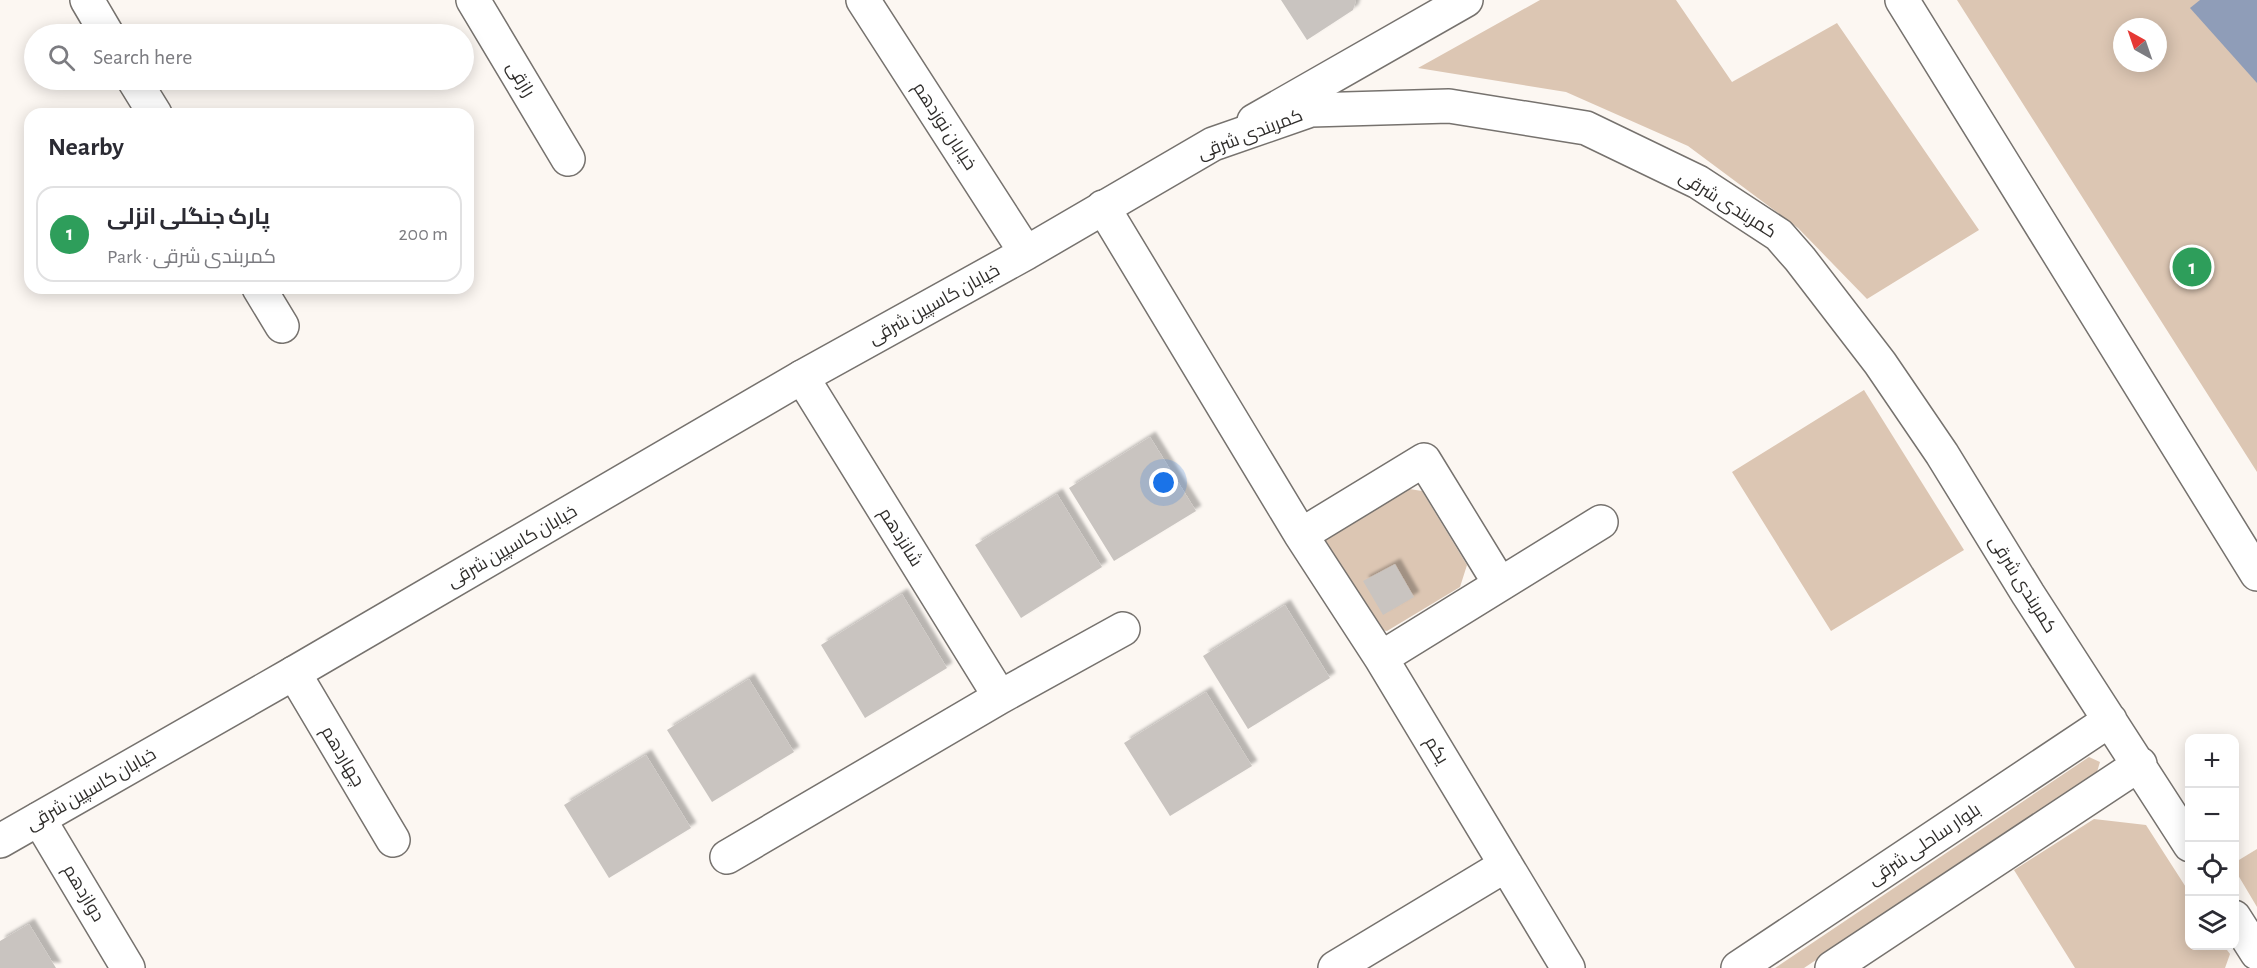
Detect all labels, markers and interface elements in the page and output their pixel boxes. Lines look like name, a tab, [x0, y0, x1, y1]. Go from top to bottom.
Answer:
north arrow	[2113, 18, 2167, 72]
search box	[24, 24, 474, 90]
icon: search	[45, 41, 78, 74]
text: Search here	[93, 46, 192, 68]
street label: رازقی	[502, 59, 538, 101]
street label: خیابان نوزدهم	[908, 79, 979, 175]
street label: کمربندی شرقی	[1195, 106, 1306, 164]
text: Nearby	[48, 134, 124, 160]
street label: کمربندی شرقی	[1675, 167, 1780, 243]
text: پارک جنگلی انزلی	[107, 206, 270, 228]
text: 1	[66, 224, 73, 244]
text: 200 m	[398, 224, 448, 244]
pin: 1	[2172, 244, 2212, 290]
text: Park · کمربندی شرقی	[107, 247, 276, 267]
street label: خیابان کاسپین شرقی	[866, 261, 1003, 349]
your location	[1149, 468, 1178, 497]
street label: خیابان کاسپین شرقی	[444, 502, 581, 592]
street label: شانزدهم	[874, 505, 926, 571]
street label: کمربندی شرقی	[1984, 532, 2060, 637]
street label: چهاردهم	[316, 723, 367, 791]
street label: یکم	[1419, 734, 1451, 769]
map controls	[2185, 734, 2239, 950]
button: +	[2185, 734, 2239, 788]
street label: خیابان کاسپین شرقی	[23, 745, 160, 835]
button: −	[2185, 788, 2239, 842]
street label: بلوار ساحلی شرقی	[1865, 800, 1985, 890]
button: locate	[2185, 842, 2239, 896]
street label: دوازدهم	[57, 862, 107, 926]
button: layers	[2185, 896, 2239, 950]

